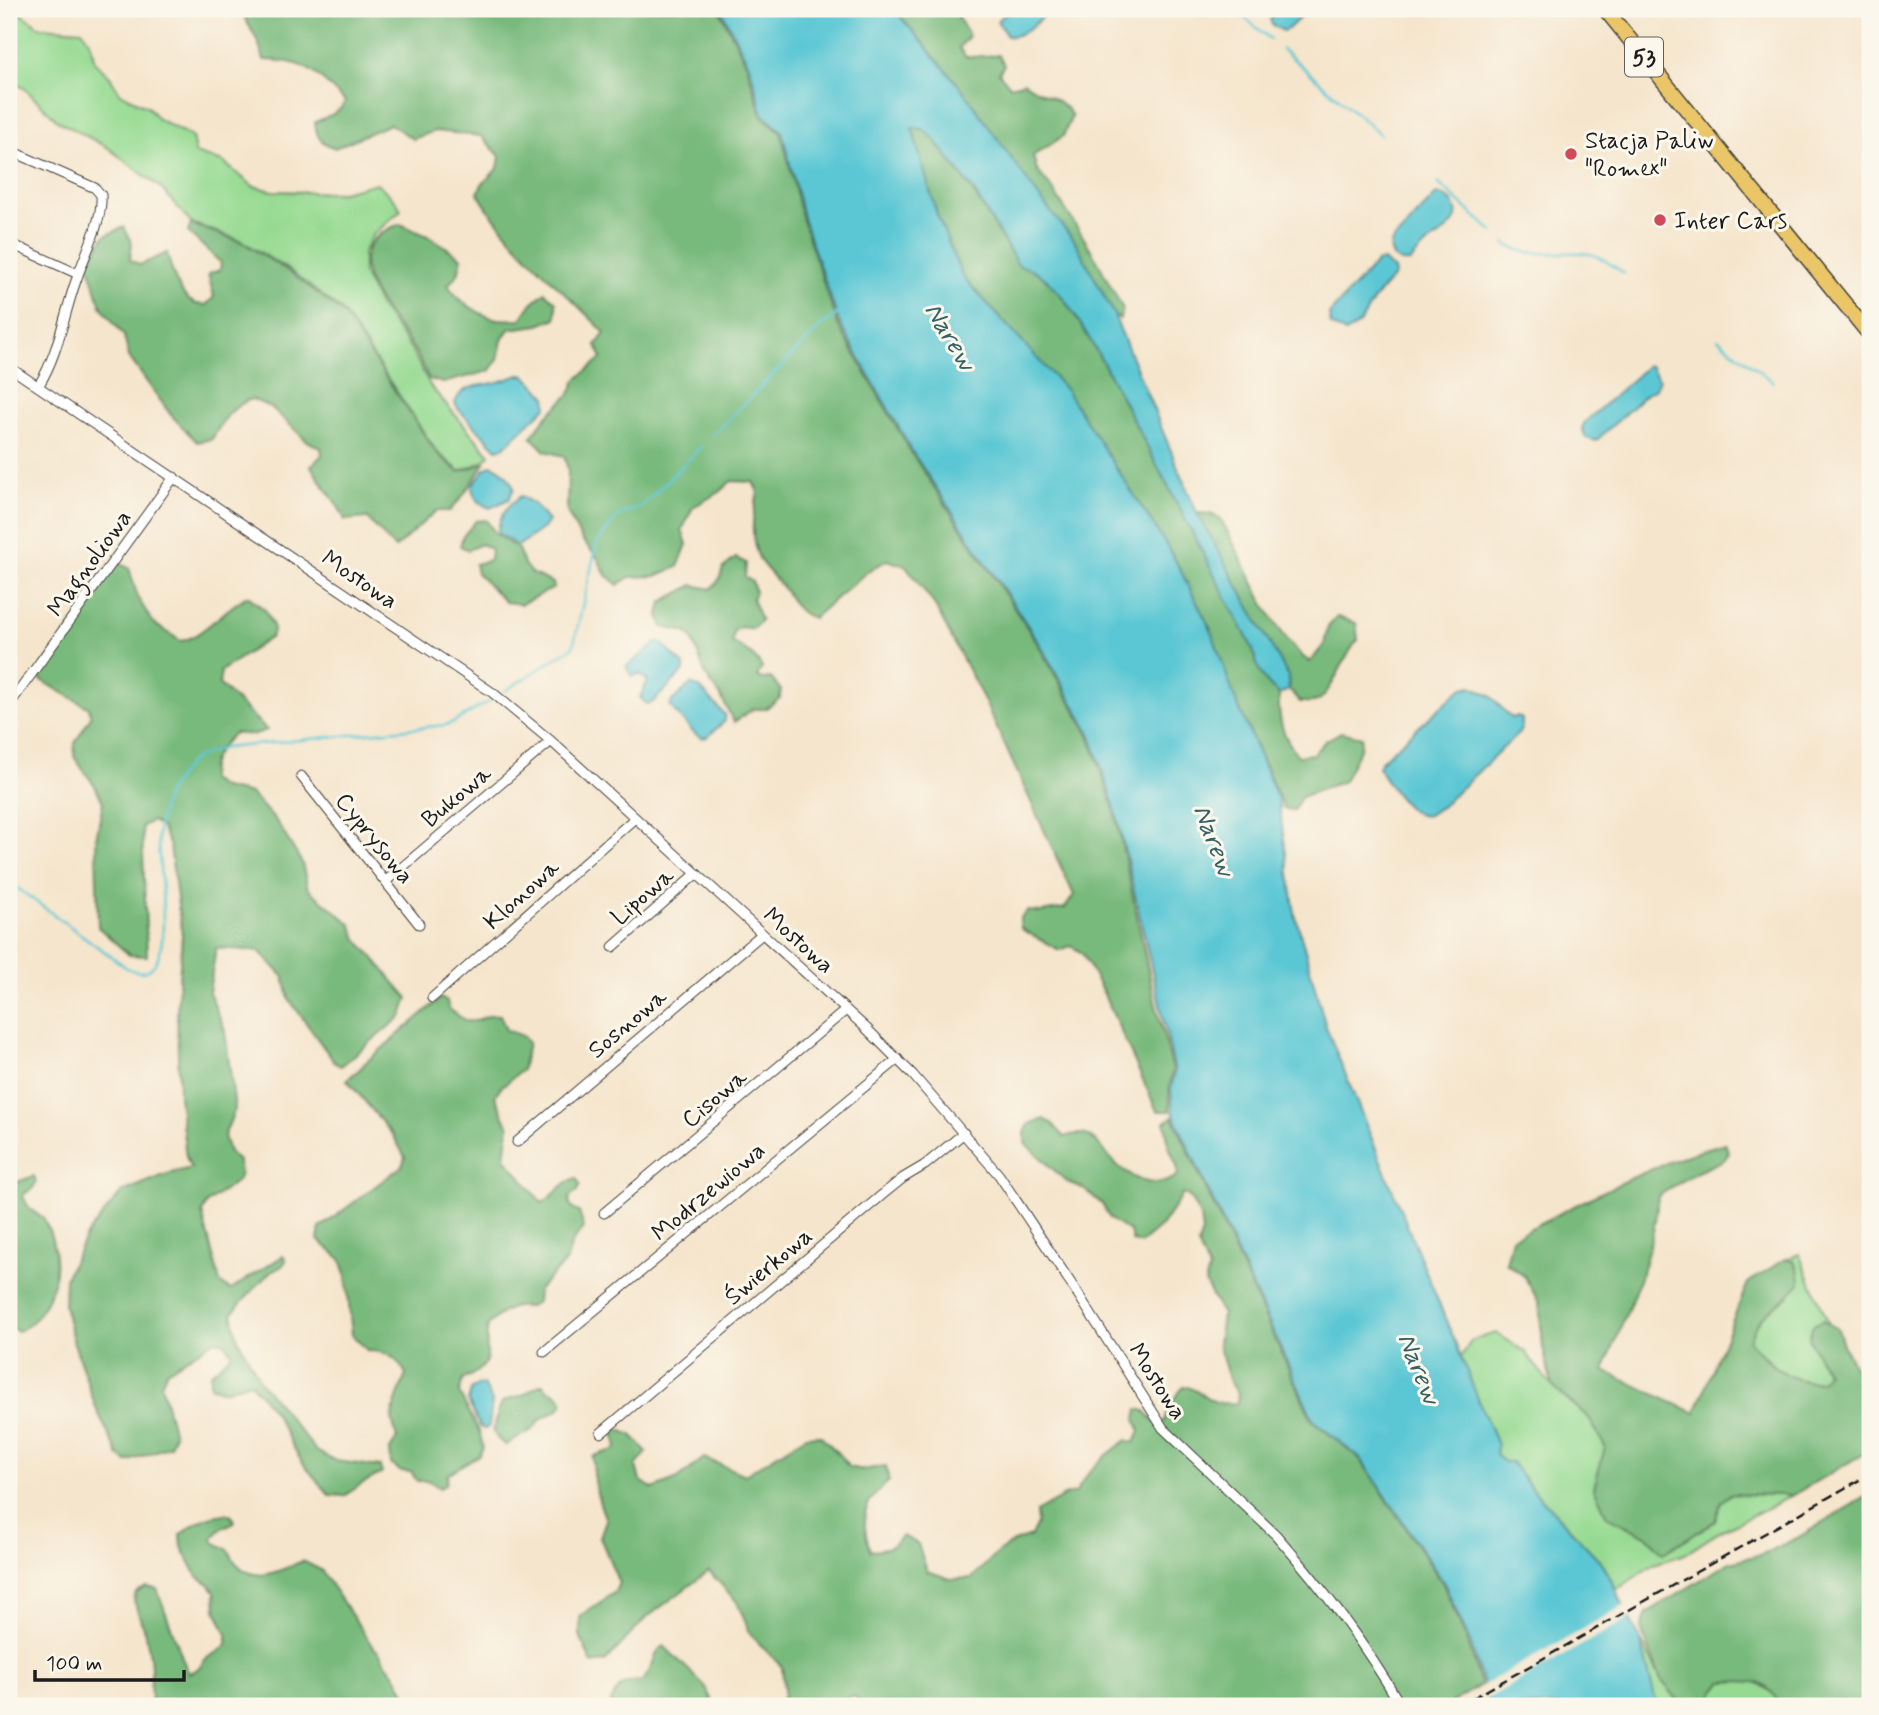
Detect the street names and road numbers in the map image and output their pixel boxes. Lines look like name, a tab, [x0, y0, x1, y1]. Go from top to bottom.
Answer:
road number: 53	[1625, 38, 1663, 76]
street label: Magnoliowa	[41, 504, 142, 625]
street label: Mostowa	[315, 543, 403, 617]
street label: Bukowa	[416, 759, 499, 835]
street label: Cyprysowa	[327, 787, 420, 891]
street label: Klonowa	[477, 852, 567, 937]
street label: Lipowa	[605, 861, 681, 933]
street label: Mostowa	[756, 901, 840, 981]
street label: Sosnowa	[582, 982, 674, 1066]
street label: Cisowa	[676, 1062, 755, 1136]
street label: Modrzewiowa	[646, 1135, 772, 1249]
street label: Świerkowa	[718, 1221, 819, 1313]
street label: Mostowa	[1120, 1337, 1193, 1426]

